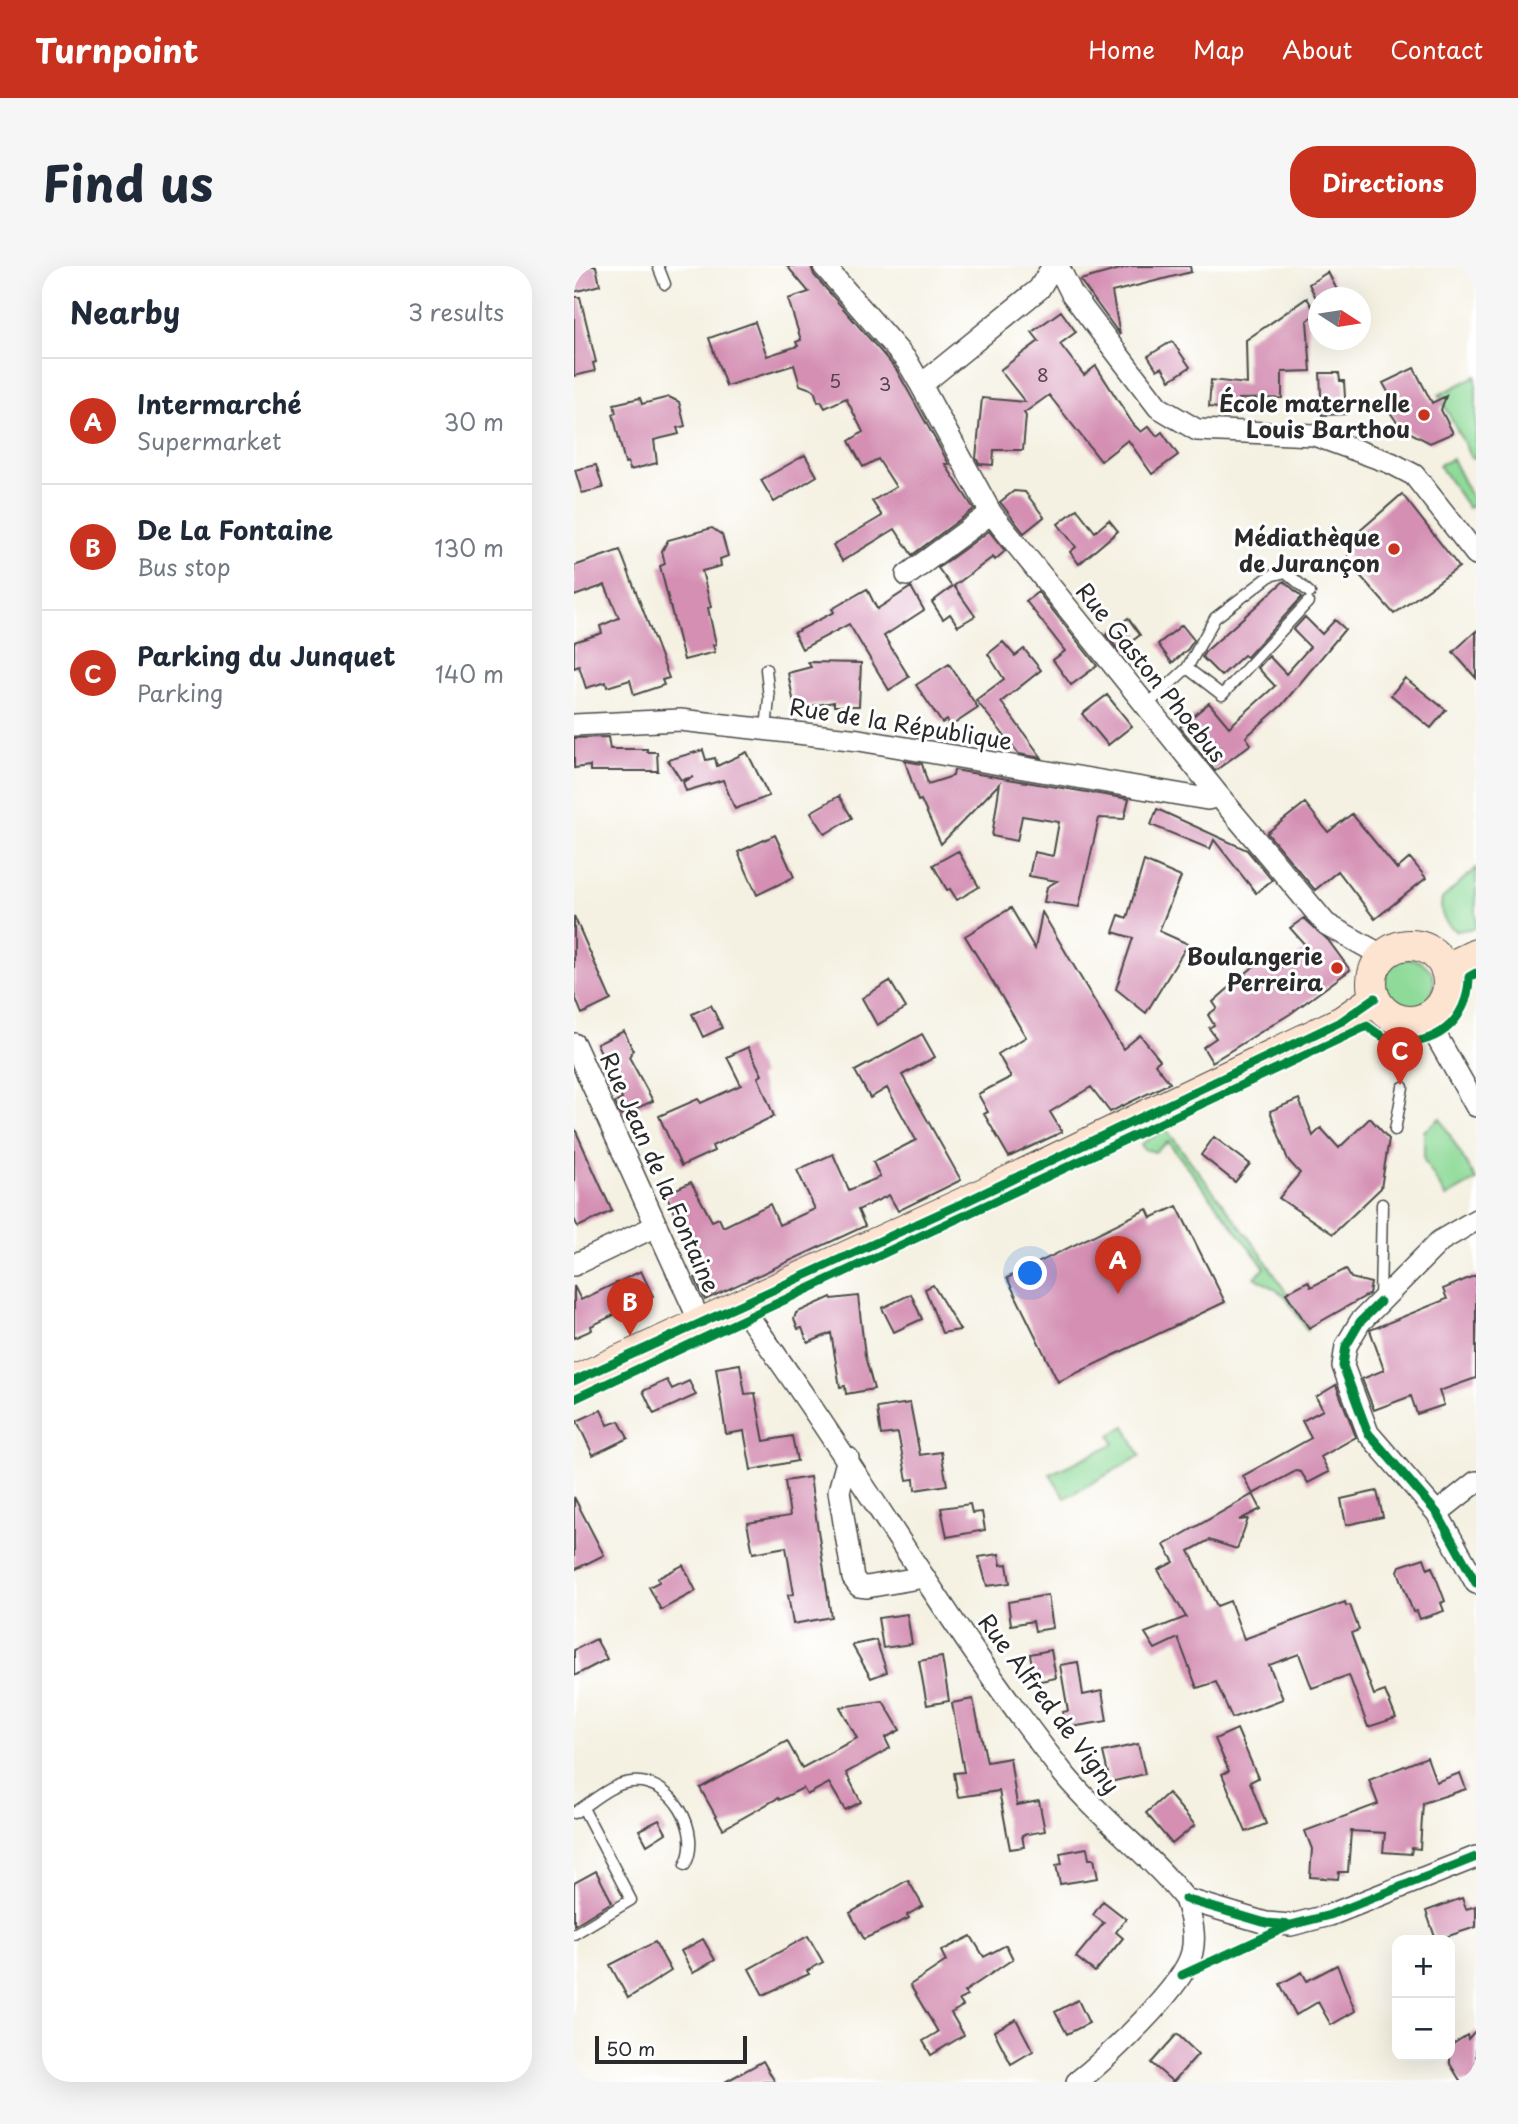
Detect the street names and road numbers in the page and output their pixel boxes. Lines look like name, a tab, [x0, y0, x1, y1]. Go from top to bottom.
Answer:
street label: Rue Gaston Phoebus	[1068, 574, 1236, 770]
street label: Rue de la République	[787, 688, 1015, 758]
street label: Rue Jean de la Fontaine	[592, 1046, 730, 1298]
street label: Rue Alfred de Vigny	[971, 1606, 1129, 1800]

